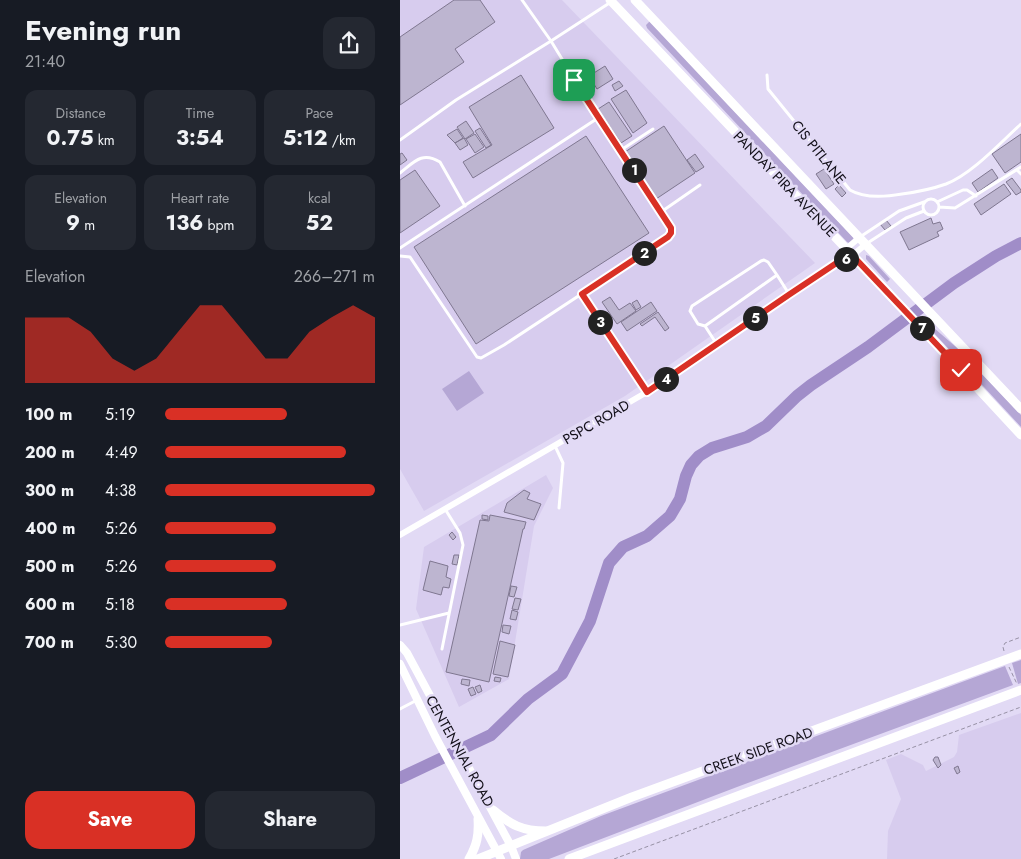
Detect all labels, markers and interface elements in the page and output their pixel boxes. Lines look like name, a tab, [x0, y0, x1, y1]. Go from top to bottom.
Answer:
text: Evening run	[25, 10, 181, 51]
button: share	[323, 17, 375, 69]
text: 21:40	[25, 50, 65, 73]
pin	[553, 59, 595, 101]
icon: arrive	[560, 66, 588, 94]
text: Distance	[56, 103, 106, 123]
text: Time	[186, 103, 214, 123]
text: Pace	[305, 103, 333, 123]
street label: CIS PITLANE	[787, 116, 851, 188]
text: 0.75	[47, 123, 93, 153]
text: 3:54	[176, 123, 224, 153]
text: 5:12	[283, 123, 327, 153]
street label: PANDAY PIRA AVENUE	[729, 126, 841, 242]
text: km	[93, 130, 115, 150]
text: /km	[327, 130, 356, 150]
pin: 1	[622, 158, 646, 182]
text: 1	[631, 160, 638, 180]
text: Elevation	[54, 188, 107, 208]
text: Heart rate	[171, 188, 229, 208]
text: kcal	[308, 188, 331, 208]
text: 9	[66, 208, 80, 238]
text: 136	[166, 208, 203, 238]
text: 52	[306, 208, 333, 238]
text: m	[80, 215, 95, 235]
text: bpm	[203, 215, 234, 235]
pin: 2	[632, 240, 656, 266]
text: 2	[640, 243, 649, 263]
pin: 6	[834, 246, 858, 272]
text: 6	[842, 249, 851, 269]
text: Elevation	[25, 265, 85, 288]
text: 266–271 m	[294, 265, 375, 288]
pin: 5	[742, 306, 768, 330]
text: 5	[751, 308, 760, 328]
pin: 3	[588, 310, 612, 334]
text: 3	[596, 312, 605, 332]
pin: 7	[910, 316, 934, 340]
text: 7	[918, 318, 927, 338]
pin	[940, 349, 982, 391]
icon: check	[947, 356, 975, 384]
pin: 4	[654, 366, 678, 392]
text: 4	[662, 369, 671, 389]
street label: PSPC ROAD	[559, 395, 633, 449]
text: 100 m	[25, 403, 72, 426]
text: 5:19	[105, 403, 135, 426]
text: 200 m	[25, 441, 75, 464]
text: 4:49	[105, 441, 138, 464]
text: 300 m	[25, 479, 74, 502]
text: 4:38	[105, 479, 137, 502]
text: 400 m	[25, 517, 75, 540]
text: 5:26	[105, 517, 137, 540]
text: 500 m	[25, 555, 74, 578]
text: 5:26	[105, 555, 137, 578]
text: 600 m	[25, 593, 75, 616]
text: 5:18	[105, 593, 135, 616]
text: 700 m	[25, 631, 74, 654]
text: 5:30	[105, 631, 137, 654]
street label: CENTENNIAL ROAD	[421, 692, 499, 810]
street label: CREEK SIDE ROAD	[701, 722, 815, 780]
button: Save	[25, 791, 195, 849]
button: Share	[205, 791, 375, 849]

